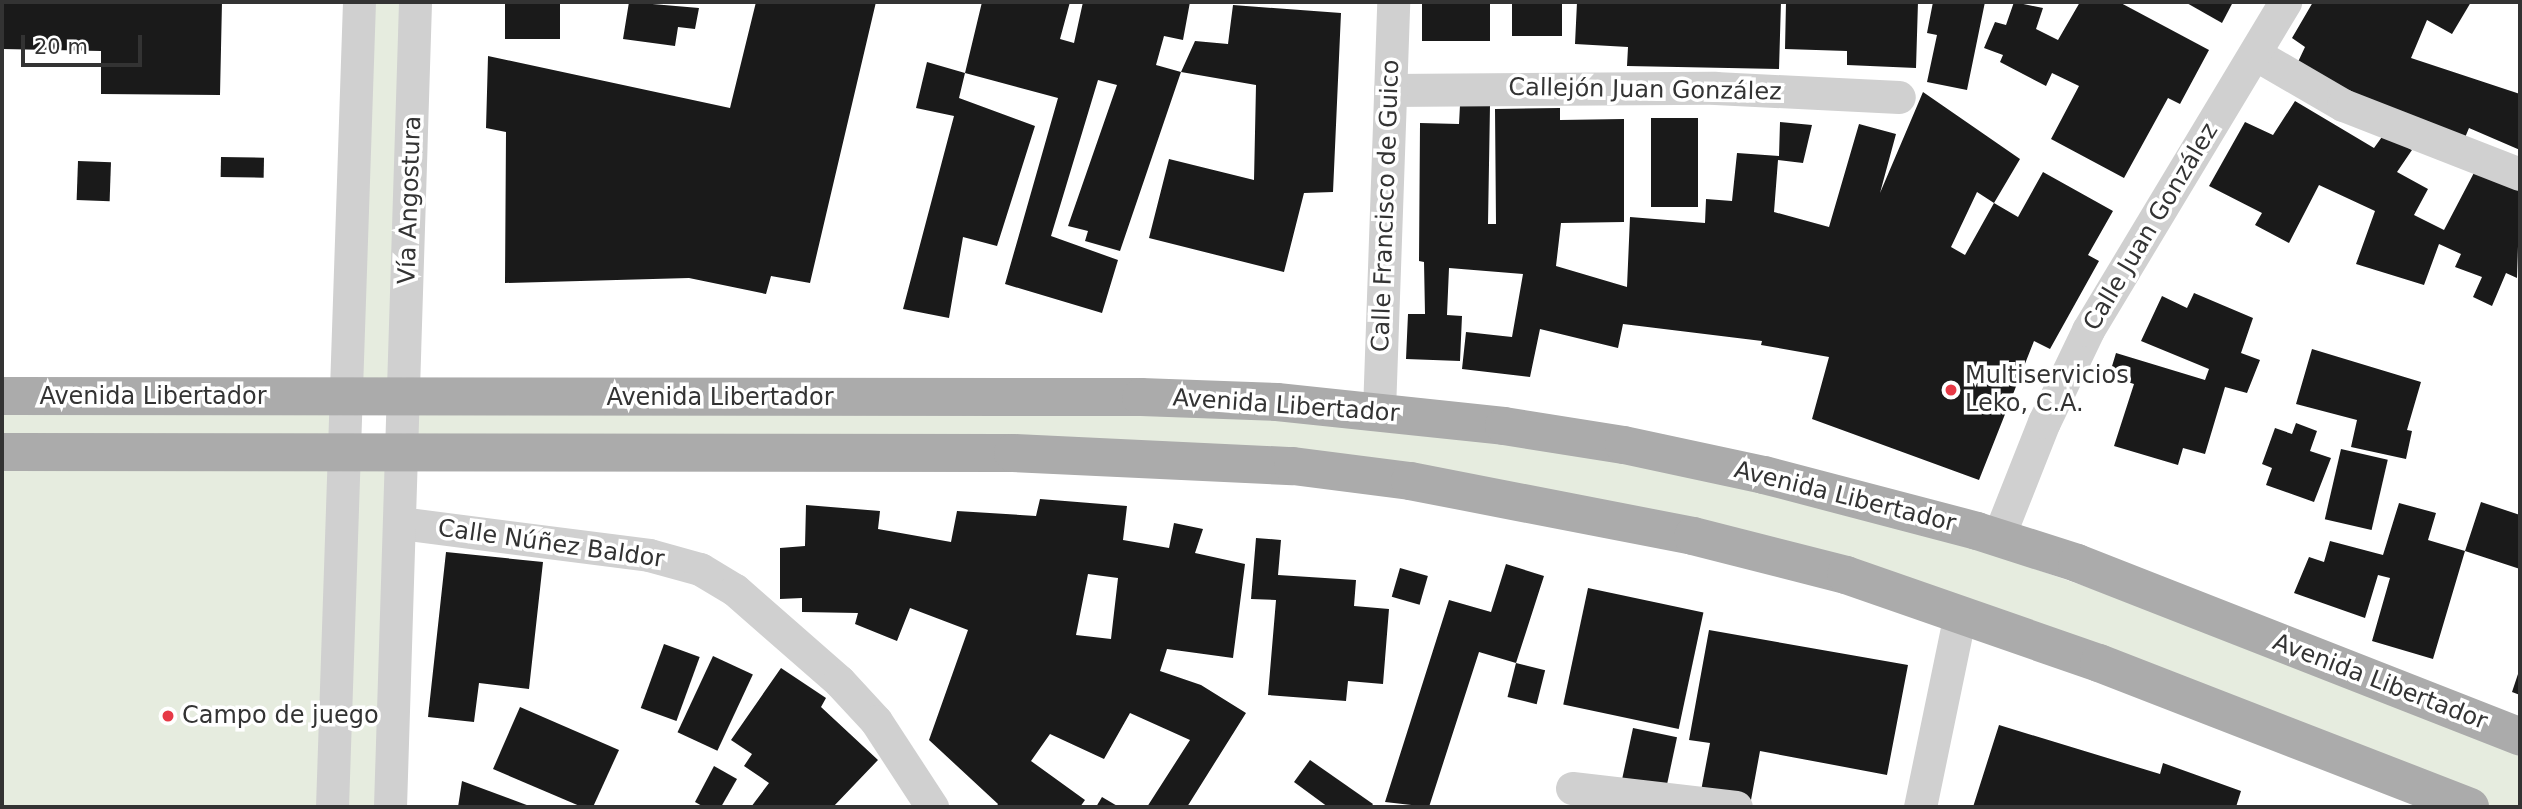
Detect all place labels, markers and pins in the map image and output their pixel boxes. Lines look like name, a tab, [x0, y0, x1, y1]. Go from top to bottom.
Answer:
place label: Multiservicios Leko, C.A.	[1965, 362, 2129, 418]
marker: Multiservicios Leko, C.A.	[1943, 382, 1959, 398]
place label: Campo de juego	[182, 702, 379, 730]
marker: Campo de juego	[160, 708, 176, 724]

